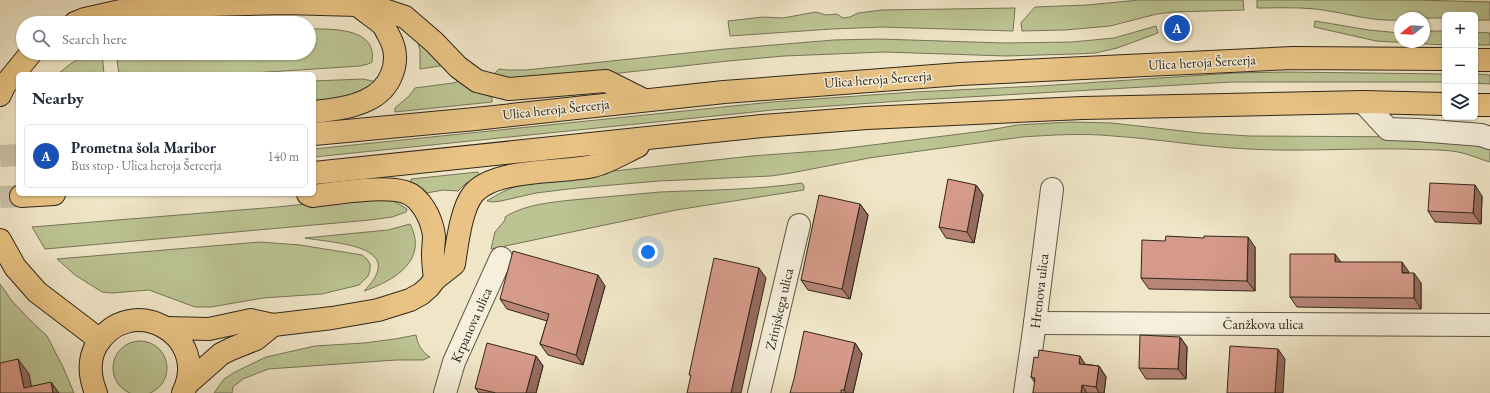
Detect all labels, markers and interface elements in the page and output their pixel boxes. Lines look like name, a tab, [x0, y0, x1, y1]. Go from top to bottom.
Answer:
north arrow	[1394, 12, 1430, 48]
map controls	[1442, 12, 1478, 120]
button: +	[1442, 12, 1478, 48]
pin: A	[1164, 13, 1190, 43]
search box	[16, 16, 316, 60]
icon: search	[30, 27, 52, 49]
text: Search here	[62, 29, 127, 48]
button: −	[1442, 48, 1478, 84]
street label: Ulica heroja Šercerja	[1148, 50, 1257, 74]
street label: Ulica heroja Šercerja	[824, 66, 933, 92]
button: layers	[1442, 84, 1478, 120]
text: Nearby	[32, 87, 84, 109]
street label: Ulica heroja Šercerja	[501, 94, 611, 124]
text: Prometna šola Maribor	[71, 138, 216, 157]
text: A	[41, 148, 51, 165]
text: 140 m	[268, 148, 299, 165]
text: Bus stop · Ulica heroja Šercerja	[71, 157, 222, 174]
your location	[638, 242, 658, 262]
street label: Hrenova ulica	[1025, 252, 1053, 329]
street label: Zrinjskega ulica	[761, 266, 797, 352]
street label: Krpanova ulica	[446, 284, 496, 365]
street label: Čanžkova ulica	[1222, 315, 1304, 333]

